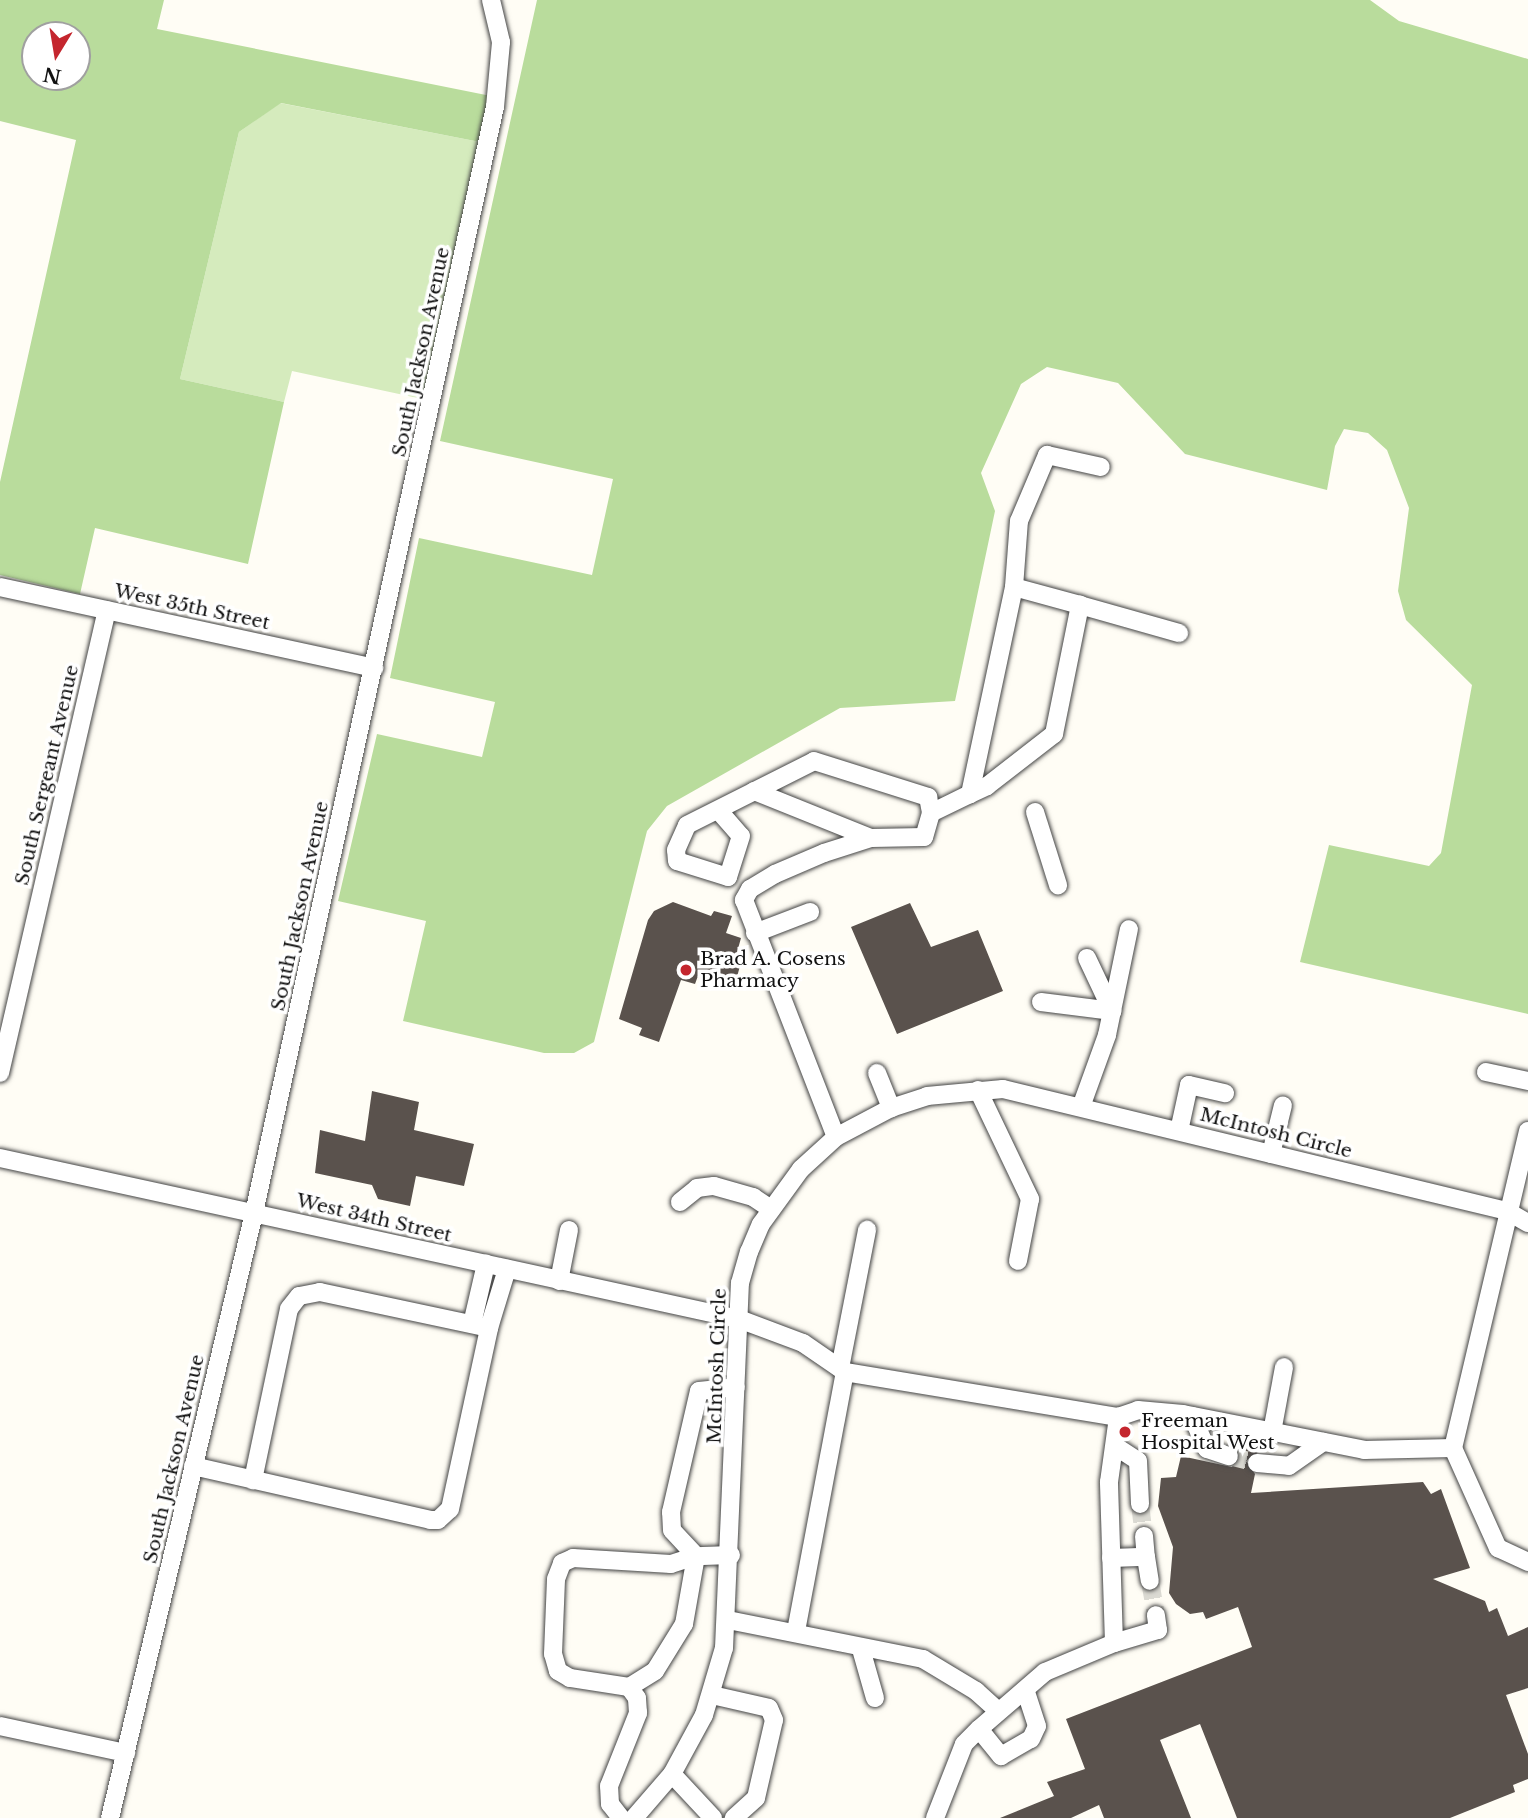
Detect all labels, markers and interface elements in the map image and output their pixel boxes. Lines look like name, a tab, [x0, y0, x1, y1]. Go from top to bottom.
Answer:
north arrow	[21, 21, 91, 91]
text: N	[41, 62, 63, 88]
street label: South Jackson Avenue	[388, 245, 454, 459]
street label: West 35th Street	[112, 579, 272, 635]
street label: South Sergeant Avenue	[10, 662, 84, 888]
street label: South Jackson Avenue	[267, 799, 333, 1013]
place label: Brad A. Cosens Pharmacy	[700, 948, 846, 992]
marker: Brad A. Cosens Pharmacy	[678, 962, 694, 978]
street label: McIntosh Circle	[1198, 1103, 1354, 1163]
street label: West 34th Street	[294, 1189, 454, 1247]
street label: McIntosh Circle	[703, 1288, 731, 1444]
street label: South Jackson Avenue	[139, 1352, 209, 1566]
place label: Freeman Hospital West	[1141, 1410, 1275, 1454]
marker: Freeman Hospital West	[1115, 1422, 1135, 1442]

